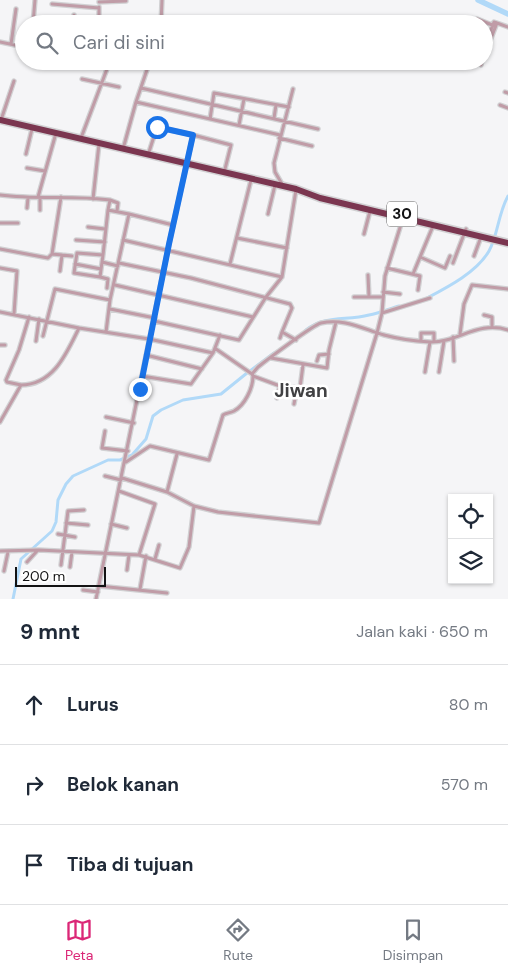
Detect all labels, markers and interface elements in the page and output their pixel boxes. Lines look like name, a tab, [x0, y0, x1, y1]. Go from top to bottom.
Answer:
search box	[15, 15, 493, 70]
icon: search	[33, 29, 61, 57]
text: Cari di sini	[73, 30, 165, 55]
route start	[146, 116, 169, 139]
road number: 30	[387, 202, 417, 226]
route end	[129, 378, 152, 401]
district label: Jiwan	[274, 378, 328, 403]
map controls	[448, 494, 493, 584]
button: locate	[448, 494, 493, 539]
button: layers	[448, 539, 493, 584]
scale bar	[15, 564, 106, 587]
text: 200 m	[22, 567, 65, 585]
text: 9 mnt	[20, 618, 80, 646]
text: Jalan kaki · 650 m	[356, 621, 488, 642]
icon: ahead	[20, 691, 48, 719]
text: Lurus	[67, 692, 119, 717]
text: 80 m	[449, 694, 488, 715]
icon: right	[20, 771, 48, 799]
text: Belok kanan	[67, 772, 179, 797]
text: 570 m	[441, 774, 488, 795]
icon: arrive	[20, 851, 48, 879]
text: Tiba di tujuan	[67, 852, 193, 877]
tab: Peta	[65, 916, 93, 964]
tab: Rute	[223, 916, 253, 964]
tab: Disimpan	[383, 916, 443, 964]

